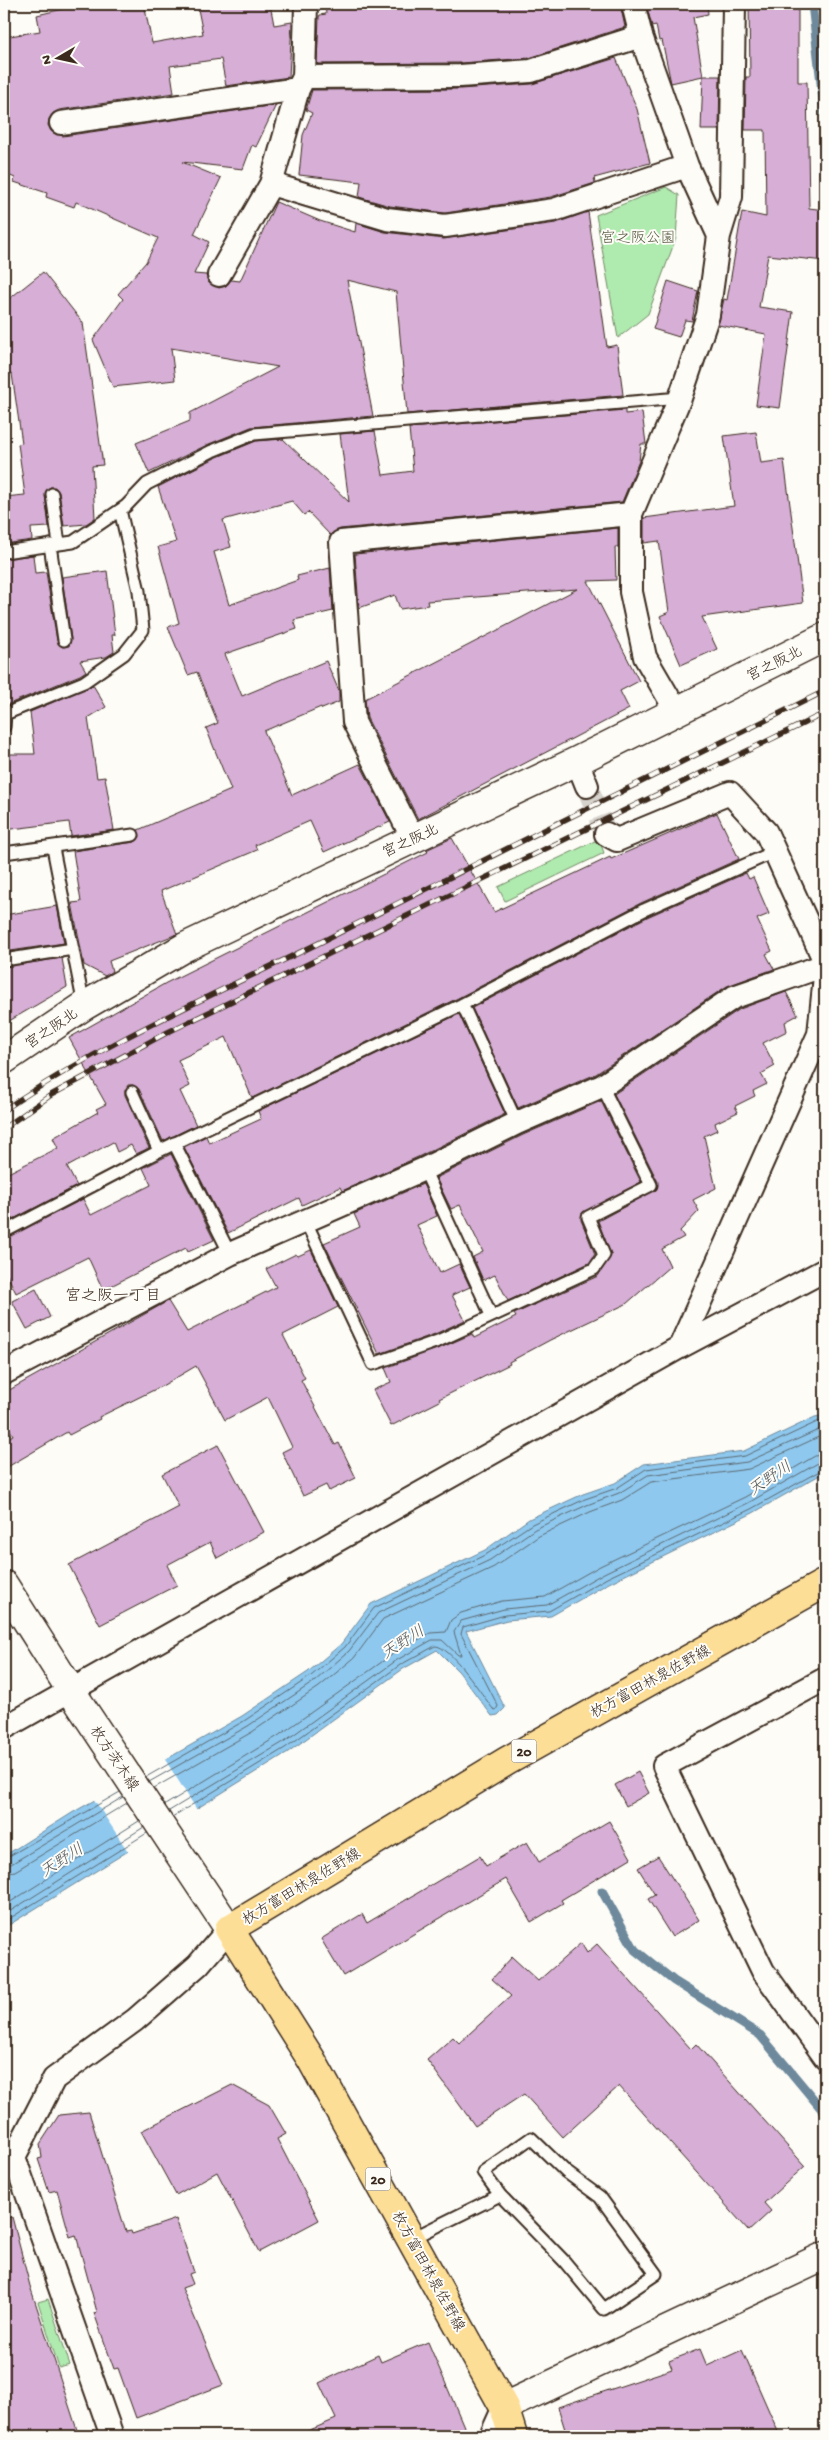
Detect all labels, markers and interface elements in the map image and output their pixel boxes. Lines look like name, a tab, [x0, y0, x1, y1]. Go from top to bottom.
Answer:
north arrow	[32, 32, 82, 82]
text: N	[39, 54, 57, 65]
park label: 宮之阪公園	[600, 229, 676, 248]
street label: 宮之阪北	[744, 642, 806, 686]
street label: 宮之阪北	[379, 820, 442, 863]
street label: 宮之阪北	[22, 1005, 82, 1054]
district label: 宮之阪一丁目	[65, 1287, 161, 1307]
water label: 天野川	[745, 1458, 796, 1501]
water label: 天野川	[378, 1622, 429, 1665]
street label: 枚方富田林泉佐野線	[587, 1641, 714, 1723]
street label: 枚方茨木線	[85, 1722, 143, 1795]
road number: 20	[512, 1740, 536, 1762]
water label: 天野川	[37, 1840, 88, 1883]
street label: 枚方富田林泉佐野線	[239, 1844, 365, 1930]
road number: 20	[366, 2168, 390, 2190]
street label: 枚方富田林泉佐野線	[387, 2208, 469, 2335]

